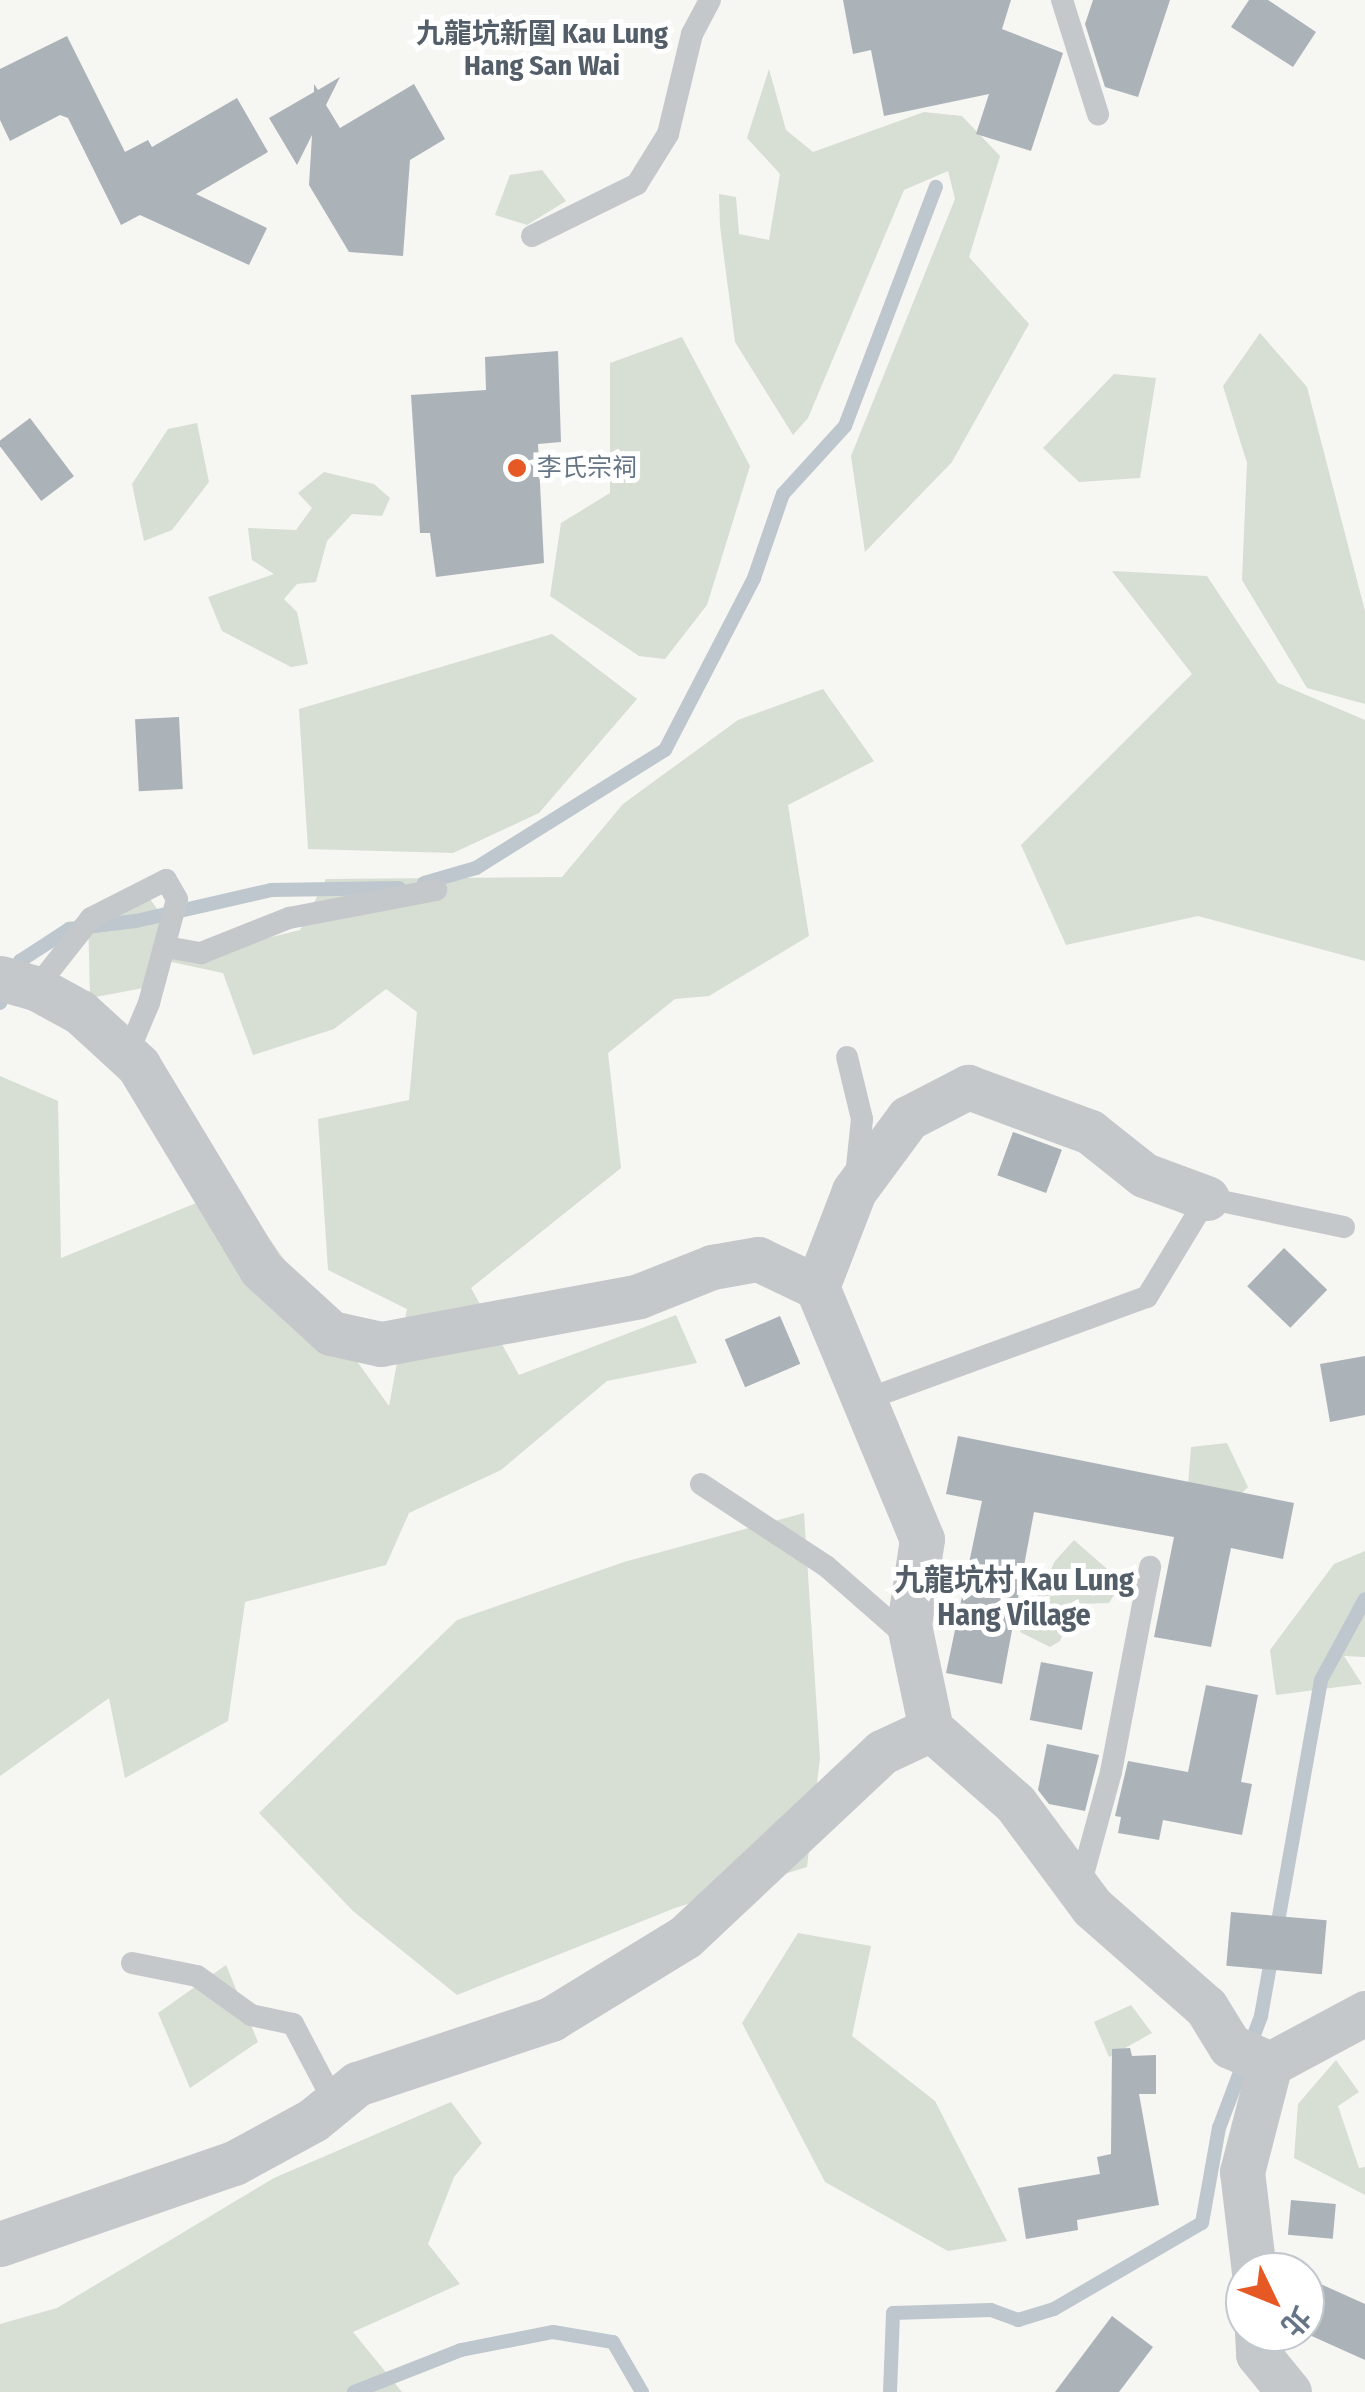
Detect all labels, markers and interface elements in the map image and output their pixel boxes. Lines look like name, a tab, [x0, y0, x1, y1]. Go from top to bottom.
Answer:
district label: 九龍坑新圍 Kau Lung Hang San Wai	[416, 17, 668, 83]
place label: 李氏宗祠	[537, 453, 637, 483]
marker: 李氏宗祠	[506, 457, 528, 479]
district label: 九龍坑村 Kau Lung Hang Village	[894, 1562, 1134, 1632]
north arrow	[1225, 2252, 1325, 2352]
text: 北	[1274, 2300, 1317, 2343]

